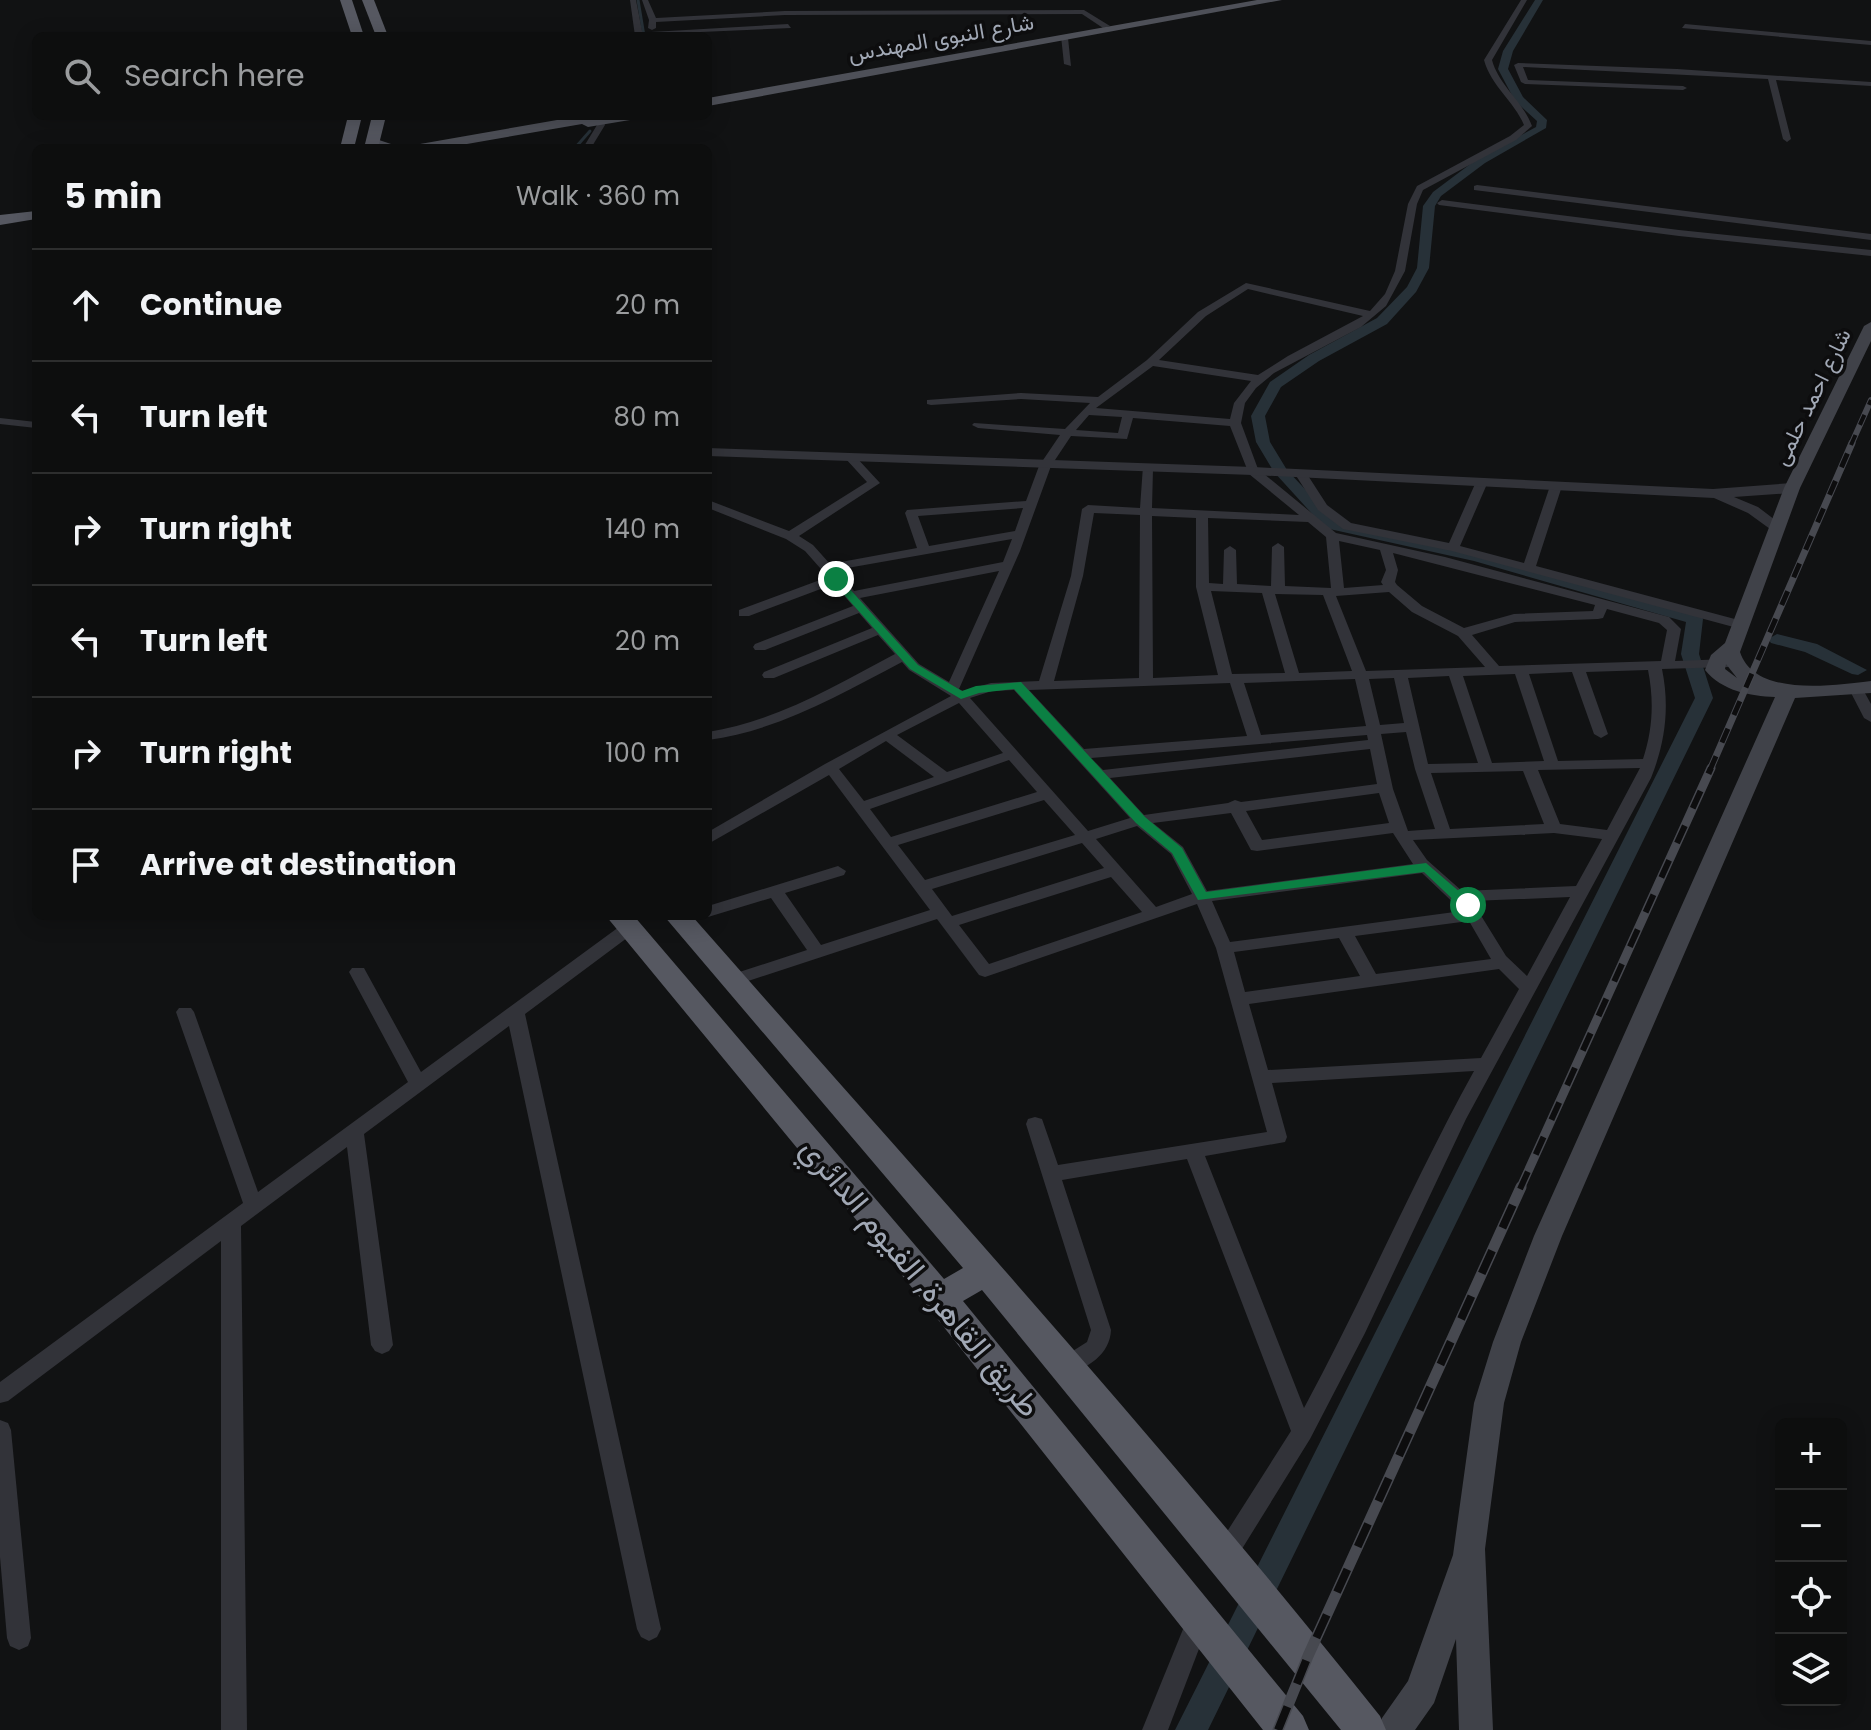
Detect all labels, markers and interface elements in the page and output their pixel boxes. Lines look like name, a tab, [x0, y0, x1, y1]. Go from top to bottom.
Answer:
street label: شارع النبوى المهندس	[846, 6, 1036, 70]
search box	[32, 32, 712, 120]
icon: search	[60, 54, 104, 98]
text: Search here	[124, 54, 305, 97]
text: 5 min	[64, 172, 162, 220]
text: Walk · 360 m	[516, 178, 680, 214]
icon: ahead	[64, 283, 108, 327]
text: Continue	[140, 283, 282, 326]
text: 20 m	[615, 287, 680, 323]
street label: شارع احمد حلمى	[1765, 323, 1859, 471]
icon: left	[64, 395, 108, 439]
text: Turn left	[140, 395, 268, 438]
text: 80 m	[614, 399, 680, 435]
icon: right	[64, 507, 108, 551]
text: Turn right	[140, 507, 292, 550]
text: 140 m	[605, 511, 680, 547]
route end	[818, 561, 854, 597]
icon: left	[64, 619, 108, 663]
text: Turn left	[140, 619, 268, 662]
text: 20 m	[615, 623, 680, 659]
icon: right	[64, 731, 108, 775]
text: Turn right	[140, 731, 292, 774]
text: 100 m	[605, 735, 680, 771]
icon: arrive	[64, 843, 108, 887]
text: Arrive at destination	[140, 843, 457, 886]
route start	[1450, 887, 1486, 923]
street label: طريق القاهرة, الفيوم الدائري	[787, 1127, 1052, 1429]
map controls	[1775, 1418, 1847, 1706]
button: +	[1775, 1418, 1847, 1490]
button: −	[1775, 1490, 1847, 1562]
button: locate	[1775, 1562, 1847, 1634]
button: layers	[1775, 1634, 1847, 1706]

